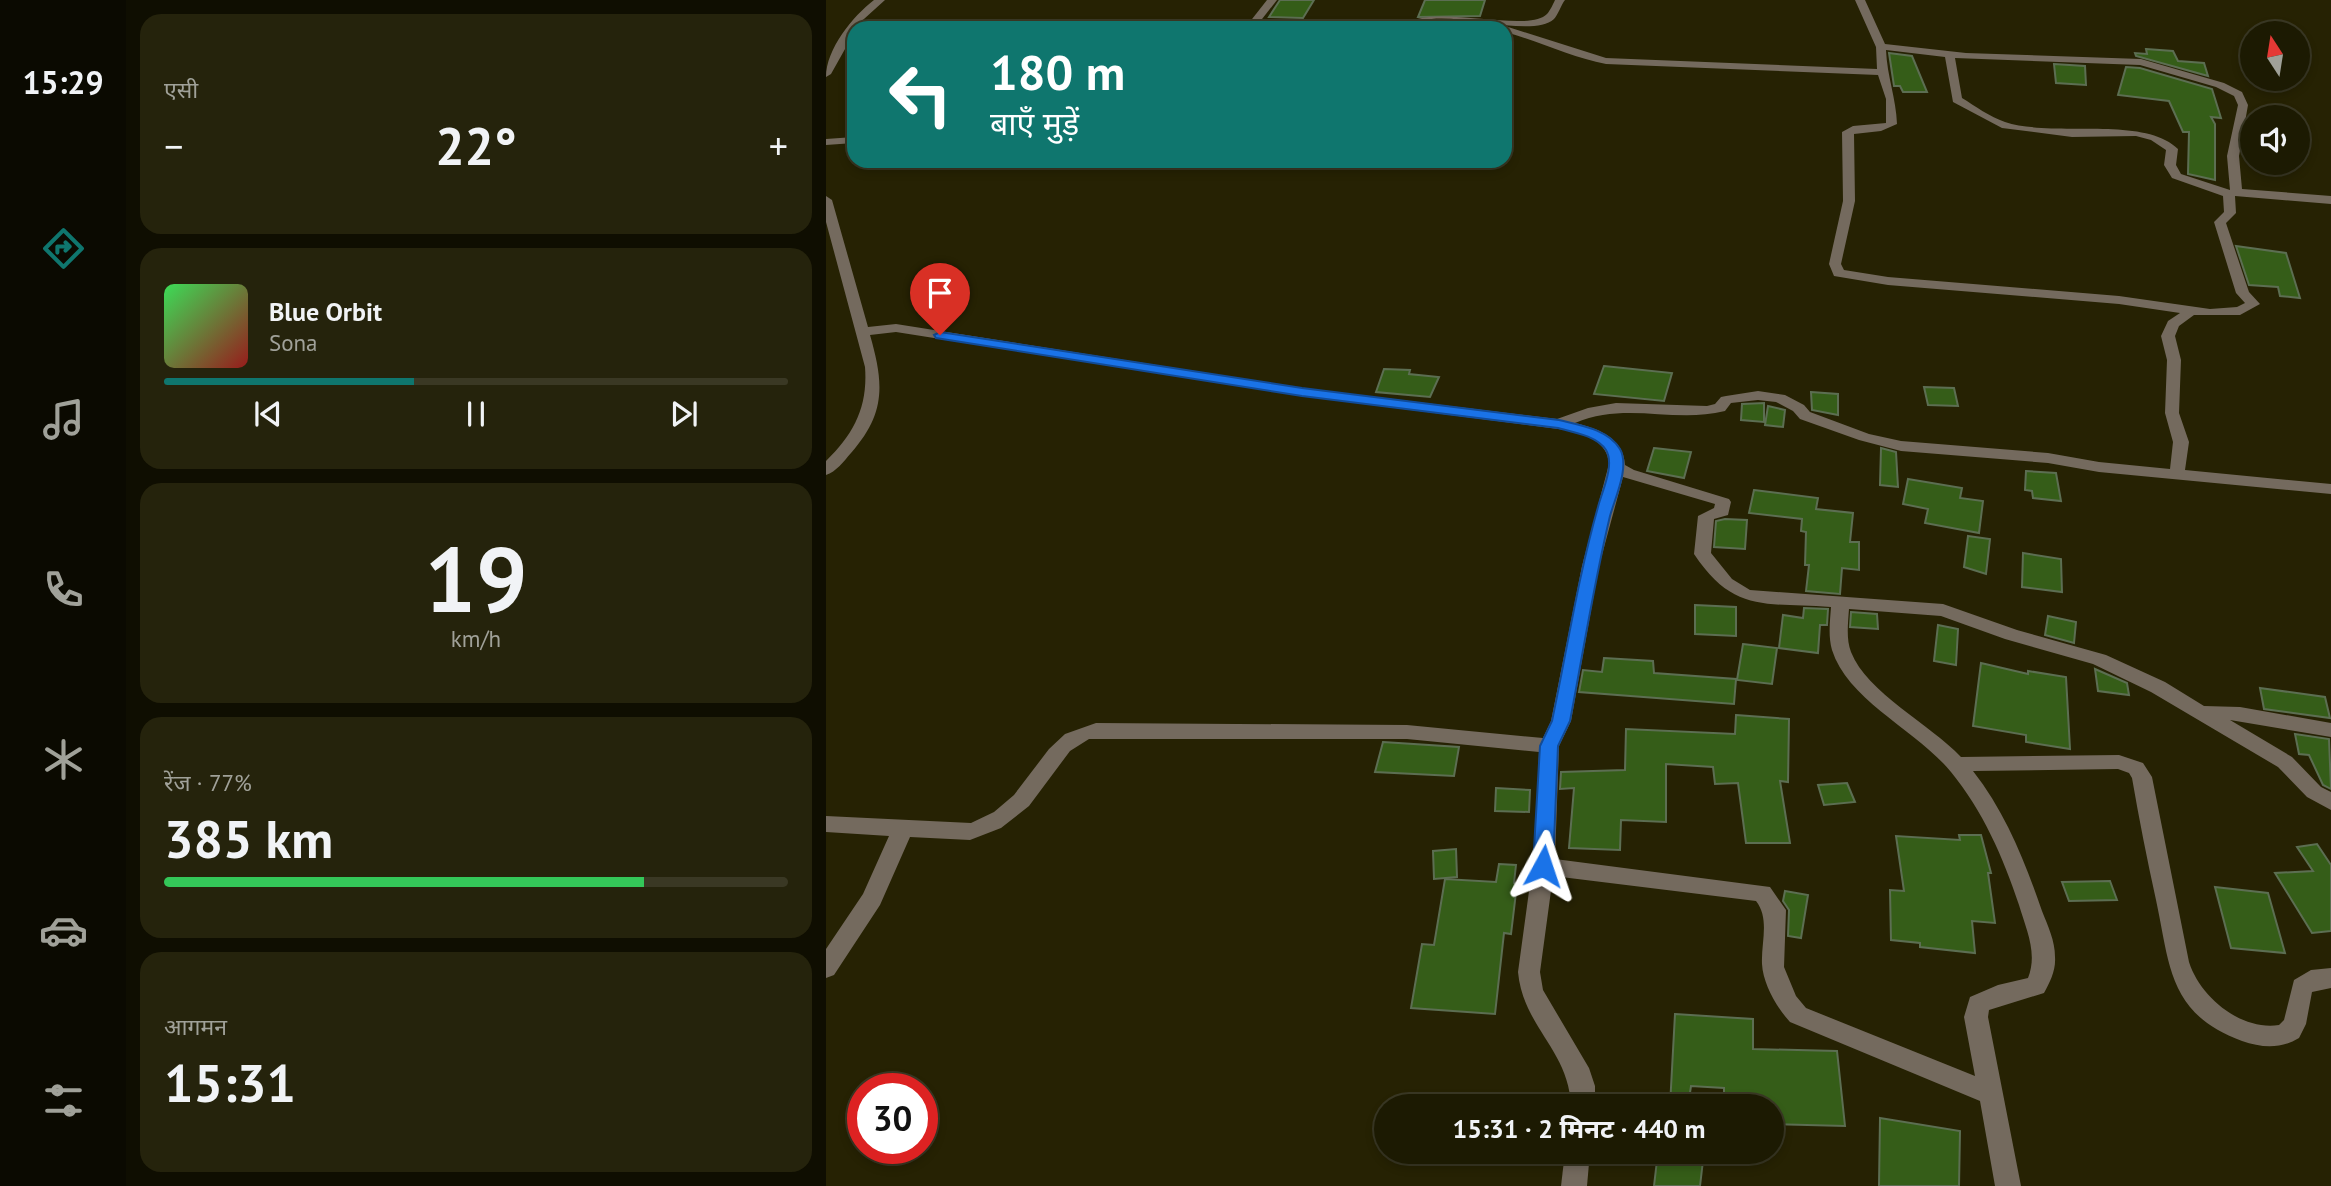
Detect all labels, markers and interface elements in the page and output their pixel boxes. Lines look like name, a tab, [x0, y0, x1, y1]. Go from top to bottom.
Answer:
north arrow	[2240, 21, 2310, 91]
map controls	[2240, 21, 2310, 175]
text: 180 m	[990, 40, 1125, 104]
icon: left	[875, 49, 966, 140]
text: 15:29	[22, 61, 104, 103]
text: एसी	[164, 75, 198, 104]
text: बाएँ मुड़ें	[990, 102, 1079, 144]
button: sound	[2240, 105, 2310, 175]
text: 22°	[435, 112, 517, 179]
text: −	[164, 121, 183, 170]
text: +	[769, 121, 788, 170]
icon: directions	[39, 224, 88, 273]
pin	[910, 263, 970, 335]
icon: arrive	[921, 274, 959, 312]
text: Blue Orbit	[269, 295, 382, 328]
text: Sona	[269, 328, 318, 357]
icon: music	[39, 395, 88, 444]
icon: previous	[249, 395, 287, 433]
icon: pause	[457, 395, 495, 433]
icon: next	[665, 395, 703, 433]
text: 19	[424, 519, 528, 637]
icon: phone	[39, 565, 88, 614]
text: km/h	[451, 624, 501, 653]
icon: climate	[39, 735, 88, 784]
text: रेंज · 77%	[164, 768, 252, 797]
text: 385 km	[164, 805, 333, 872]
position arrow	[1506, 829, 1580, 903]
icon: car	[39, 906, 88, 955]
text: आगमन	[164, 1012, 227, 1041]
text: 15:31	[164, 1049, 296, 1116]
speed limit sign: 30	[847, 1073, 938, 1164]
icon: filters	[39, 1076, 88, 1125]
text: 15:31 · 2 मिनट · 440 m	[1452, 1112, 1706, 1145]

